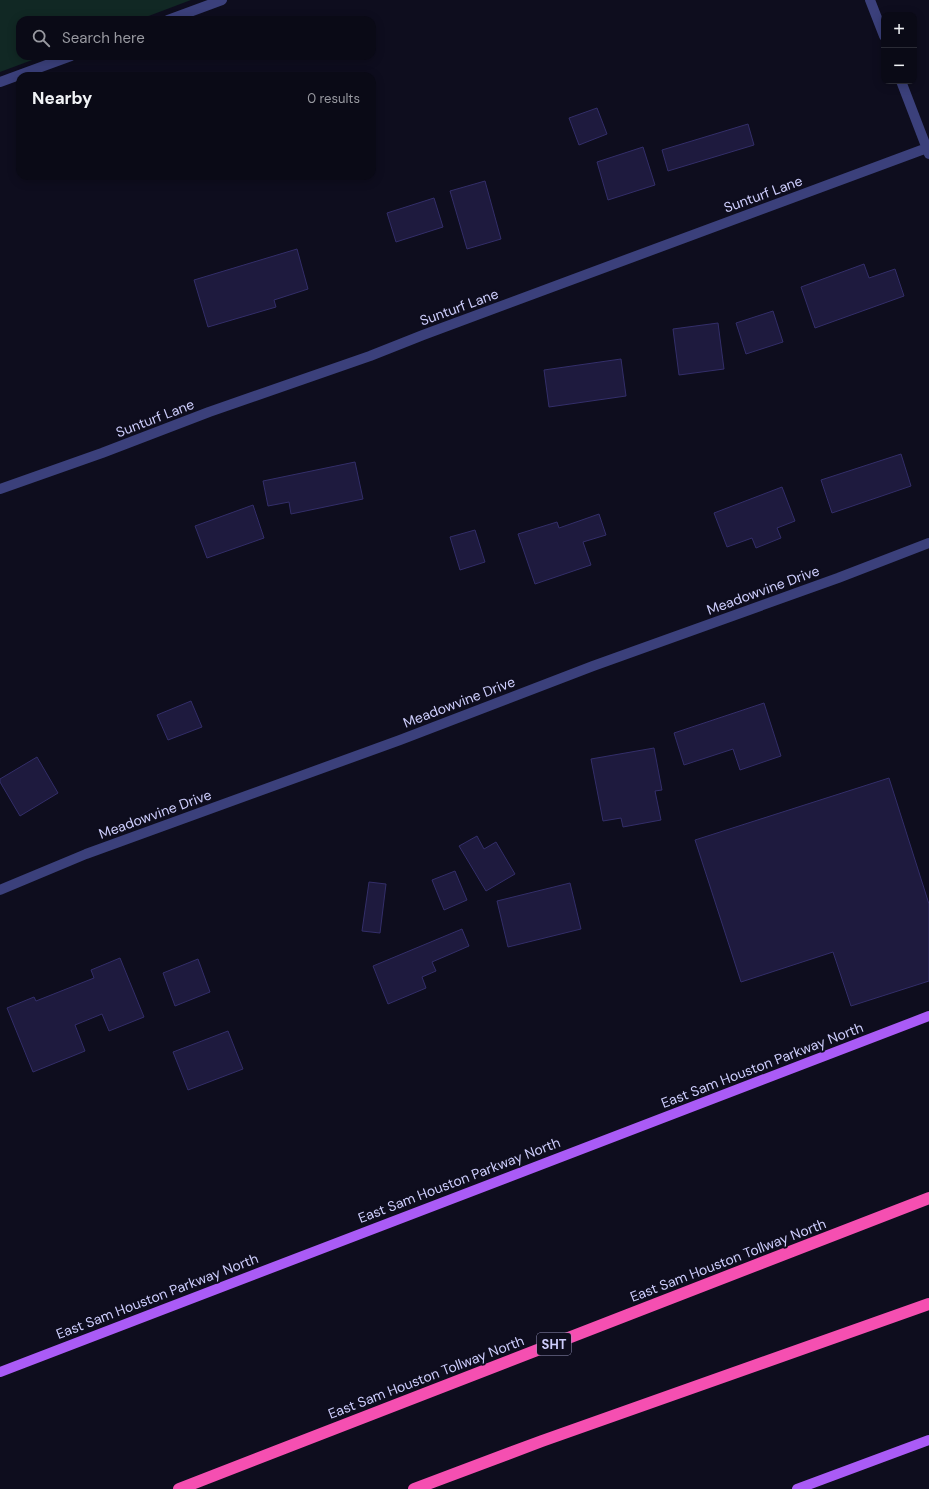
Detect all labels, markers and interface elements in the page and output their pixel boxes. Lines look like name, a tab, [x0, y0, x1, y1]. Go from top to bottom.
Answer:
map controls	[881, 12, 917, 84]
button: +	[881, 12, 917, 48]
search box	[16, 16, 376, 60]
icon: search	[30, 27, 52, 49]
text: Search here	[62, 28, 145, 48]
button: −	[881, 48, 917, 84]
text: Nearby	[32, 87, 92, 109]
text: 0 results	[307, 90, 360, 107]
street label: Sunturf Lane	[721, 171, 805, 217]
street label: Sunturf Lane	[417, 284, 501, 330]
street label: Sunturf Lane	[113, 395, 197, 441]
street label: Meadowvine Drive	[704, 561, 822, 619]
street label: Meadowvine Drive	[400, 672, 518, 732]
street label: Meadowvine Drive	[96, 785, 214, 843]
street label: East Sam Houston Parkway North	[658, 1018, 866, 1112]
street label: East Sam Houston Parkway North	[355, 1133, 563, 1227]
street label: East Sam Houston Tollway North	[627, 1214, 829, 1306]
street label: East Sam Houston Parkway North	[53, 1249, 261, 1343]
street label: East Sam Houston Tollway North	[325, 1331, 527, 1423]
road number: SHT	[537, 1333, 571, 1355]

